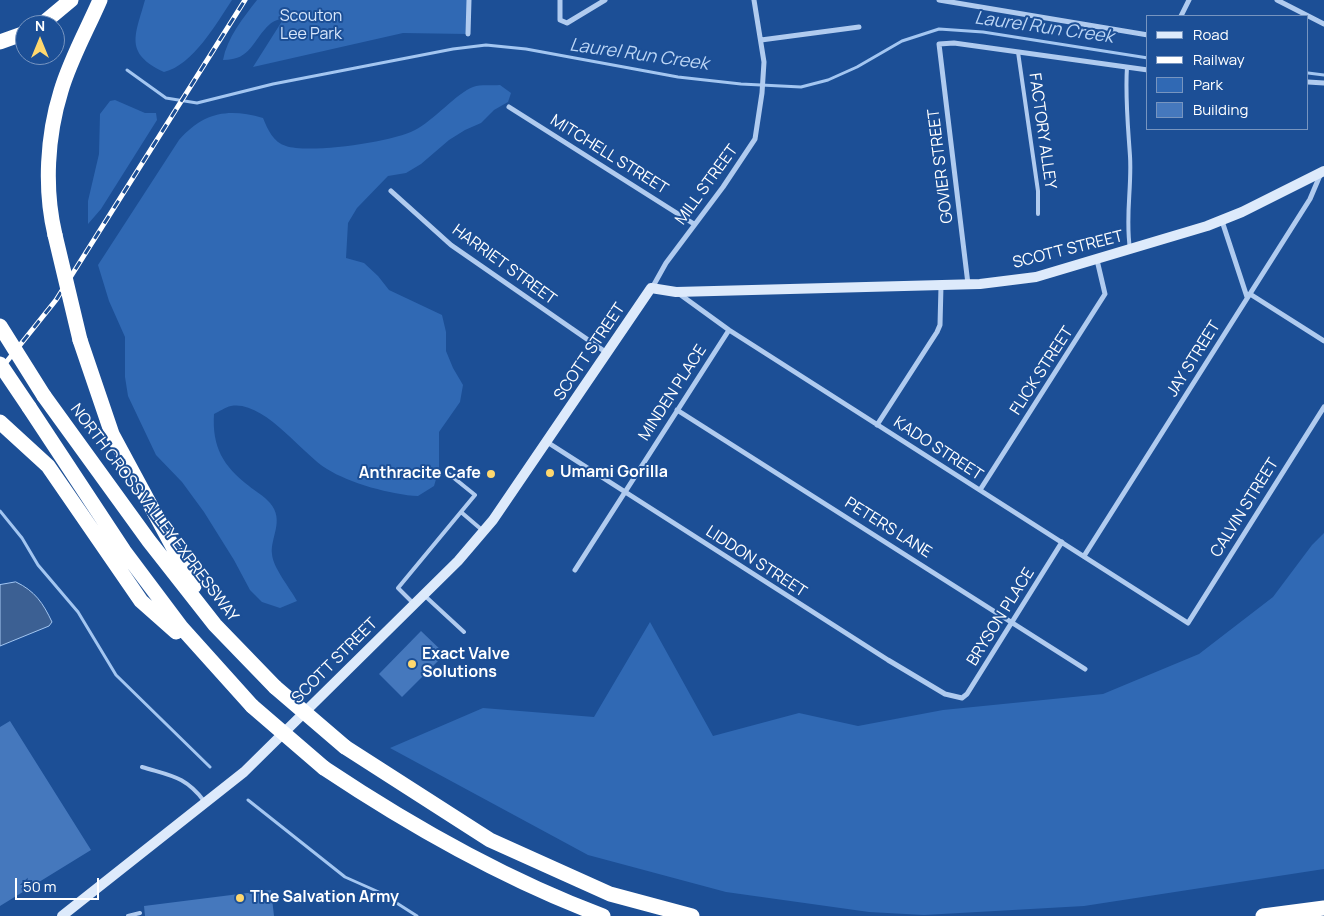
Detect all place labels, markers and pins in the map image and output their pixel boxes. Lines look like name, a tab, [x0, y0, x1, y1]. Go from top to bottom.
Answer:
place label: Umami Gorilla	[560, 463, 668, 483]
place label: Anthracite Cafe	[359, 464, 481, 484]
marker: Umami Gorilla	[544, 467, 556, 479]
marker: Anthracite Cafe	[485, 468, 497, 480]
place label: Exact Valve Solutions	[422, 645, 510, 683]
marker: Exact Valve Solutions	[406, 658, 418, 670]
place label: The Salvation Army	[250, 888, 399, 908]
marker: The Salvation Army	[234, 892, 246, 904]

